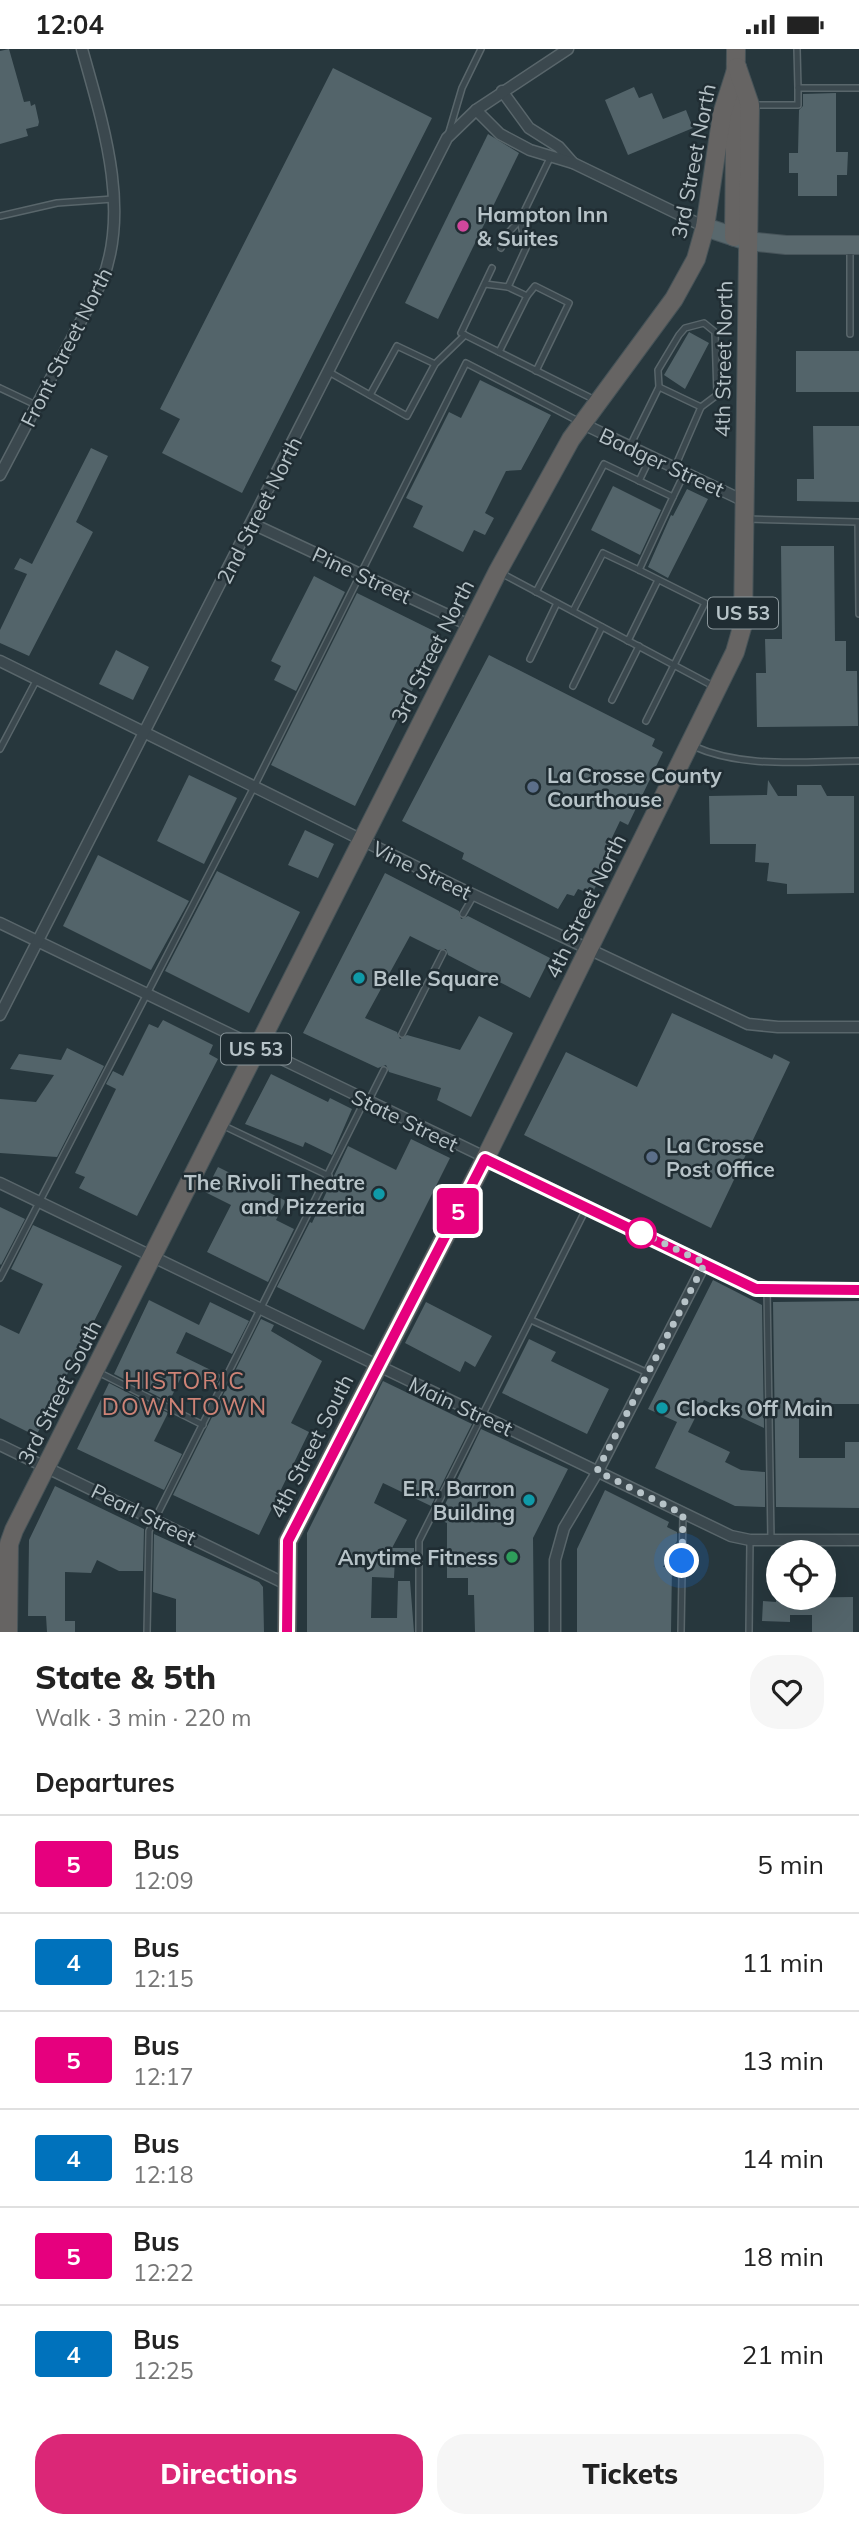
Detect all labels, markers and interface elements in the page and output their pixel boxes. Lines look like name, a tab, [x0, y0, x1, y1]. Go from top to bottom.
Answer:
text: 12:04	[35, 8, 104, 41]
street label: 3rd Street North	[665, 81, 721, 241]
place label: Hampton Inn & Suites	[477, 201, 608, 251]
marker: Hampton Inn & Suites	[455, 218, 471, 234]
street label: Front Street North	[15, 263, 117, 431]
street label: 4th Street North	[709, 280, 737, 438]
street label: Badger Street	[595, 422, 729, 502]
street label: 2nd Street North	[211, 432, 307, 588]
street label: Pine Street	[308, 541, 416, 609]
street label: 3rd Street North	[385, 575, 479, 727]
road number: US 53	[708, 597, 778, 629]
place label: La Crosse County Courthouse	[547, 762, 722, 812]
marker: La Crosse County Courthouse	[525, 779, 541, 795]
street label: 4th Street North	[539, 830, 631, 982]
street label: Vine Street	[368, 835, 476, 905]
place label: Belle Square	[373, 965, 499, 991]
marker: Belle Square	[351, 970, 367, 986]
road number: US 53	[221, 1033, 291, 1065]
street label: State Street	[348, 1083, 462, 1157]
place label: La Crosse Post Office	[666, 1132, 775, 1182]
marker: La Crosse Post Office	[644, 1149, 660, 1165]
place label: The Rivoli Theatre and Pizzeria	[184, 1169, 365, 1219]
marker: The Rivoli Theatre and Pizzeria	[371, 1186, 387, 1202]
line badge: 5	[435, 1188, 481, 1234]
text: 5	[451, 1196, 465, 1226]
unlabelled marker	[626, 1218, 656, 1248]
street label: 3rd Street South	[11, 1315, 107, 1469]
district label: HISTORIC DOWNTOWN	[102, 1366, 268, 1421]
street label: 4th Street South	[264, 1370, 358, 1522]
street label: Main Street	[405, 1371, 517, 1441]
place label: Clocks Off Main	[676, 1395, 833, 1421]
marker: Clocks Off Main	[654, 1400, 670, 1416]
place label: E.R. Barron Building	[402, 1475, 515, 1525]
street label: Pearl Street	[87, 1477, 201, 1551]
marker: E.R. Barron Building	[521, 1492, 537, 1508]
map controls	[766, 1540, 836, 1610]
button: locate	[766, 1540, 836, 1610]
your location	[664, 1543, 699, 1578]
place label: Anytime Fitness	[338, 1544, 498, 1570]
marker: Anytime Fitness	[504, 1549, 520, 1565]
button: heart	[750, 1655, 824, 1729]
text: State & 5th	[35, 1656, 216, 1697]
text: Walk · 3 min · 220 m	[35, 1703, 252, 1732]
text: Departures	[35, 1766, 175, 1799]
text: Bus	[133, 1833, 179, 1866]
text: 5 min	[757, 1848, 824, 1881]
text: 5	[66, 1849, 81, 1879]
text: 12:09	[133, 1866, 193, 1895]
text: Bus	[133, 1931, 179, 1964]
text: 11 min	[742, 1946, 824, 1979]
text: 4	[66, 1947, 81, 1977]
text: 12:15	[133, 1964, 193, 1993]
text: Bus	[133, 2029, 179, 2062]
text: 13 min	[742, 2044, 824, 2077]
text: 5	[66, 2045, 81, 2075]
text: 12:17	[133, 2062, 193, 2091]
text: Bus	[133, 2127, 179, 2160]
text: 14 min	[742, 2142, 824, 2175]
text: 4	[66, 2143, 81, 2173]
text: 12:18	[133, 2160, 193, 2189]
text: Bus	[133, 2225, 179, 2258]
text: 18 min	[742, 2240, 824, 2273]
text: 5	[66, 2241, 81, 2271]
text: 12:22	[133, 2258, 193, 2287]
text: Bus	[133, 2323, 179, 2356]
text: 21 min	[742, 2338, 824, 2371]
text: 4	[66, 2339, 81, 2369]
text: 12:25	[133, 2356, 193, 2385]
button: Directions	[35, 2434, 423, 2514]
button: Tickets	[437, 2434, 824, 2514]

